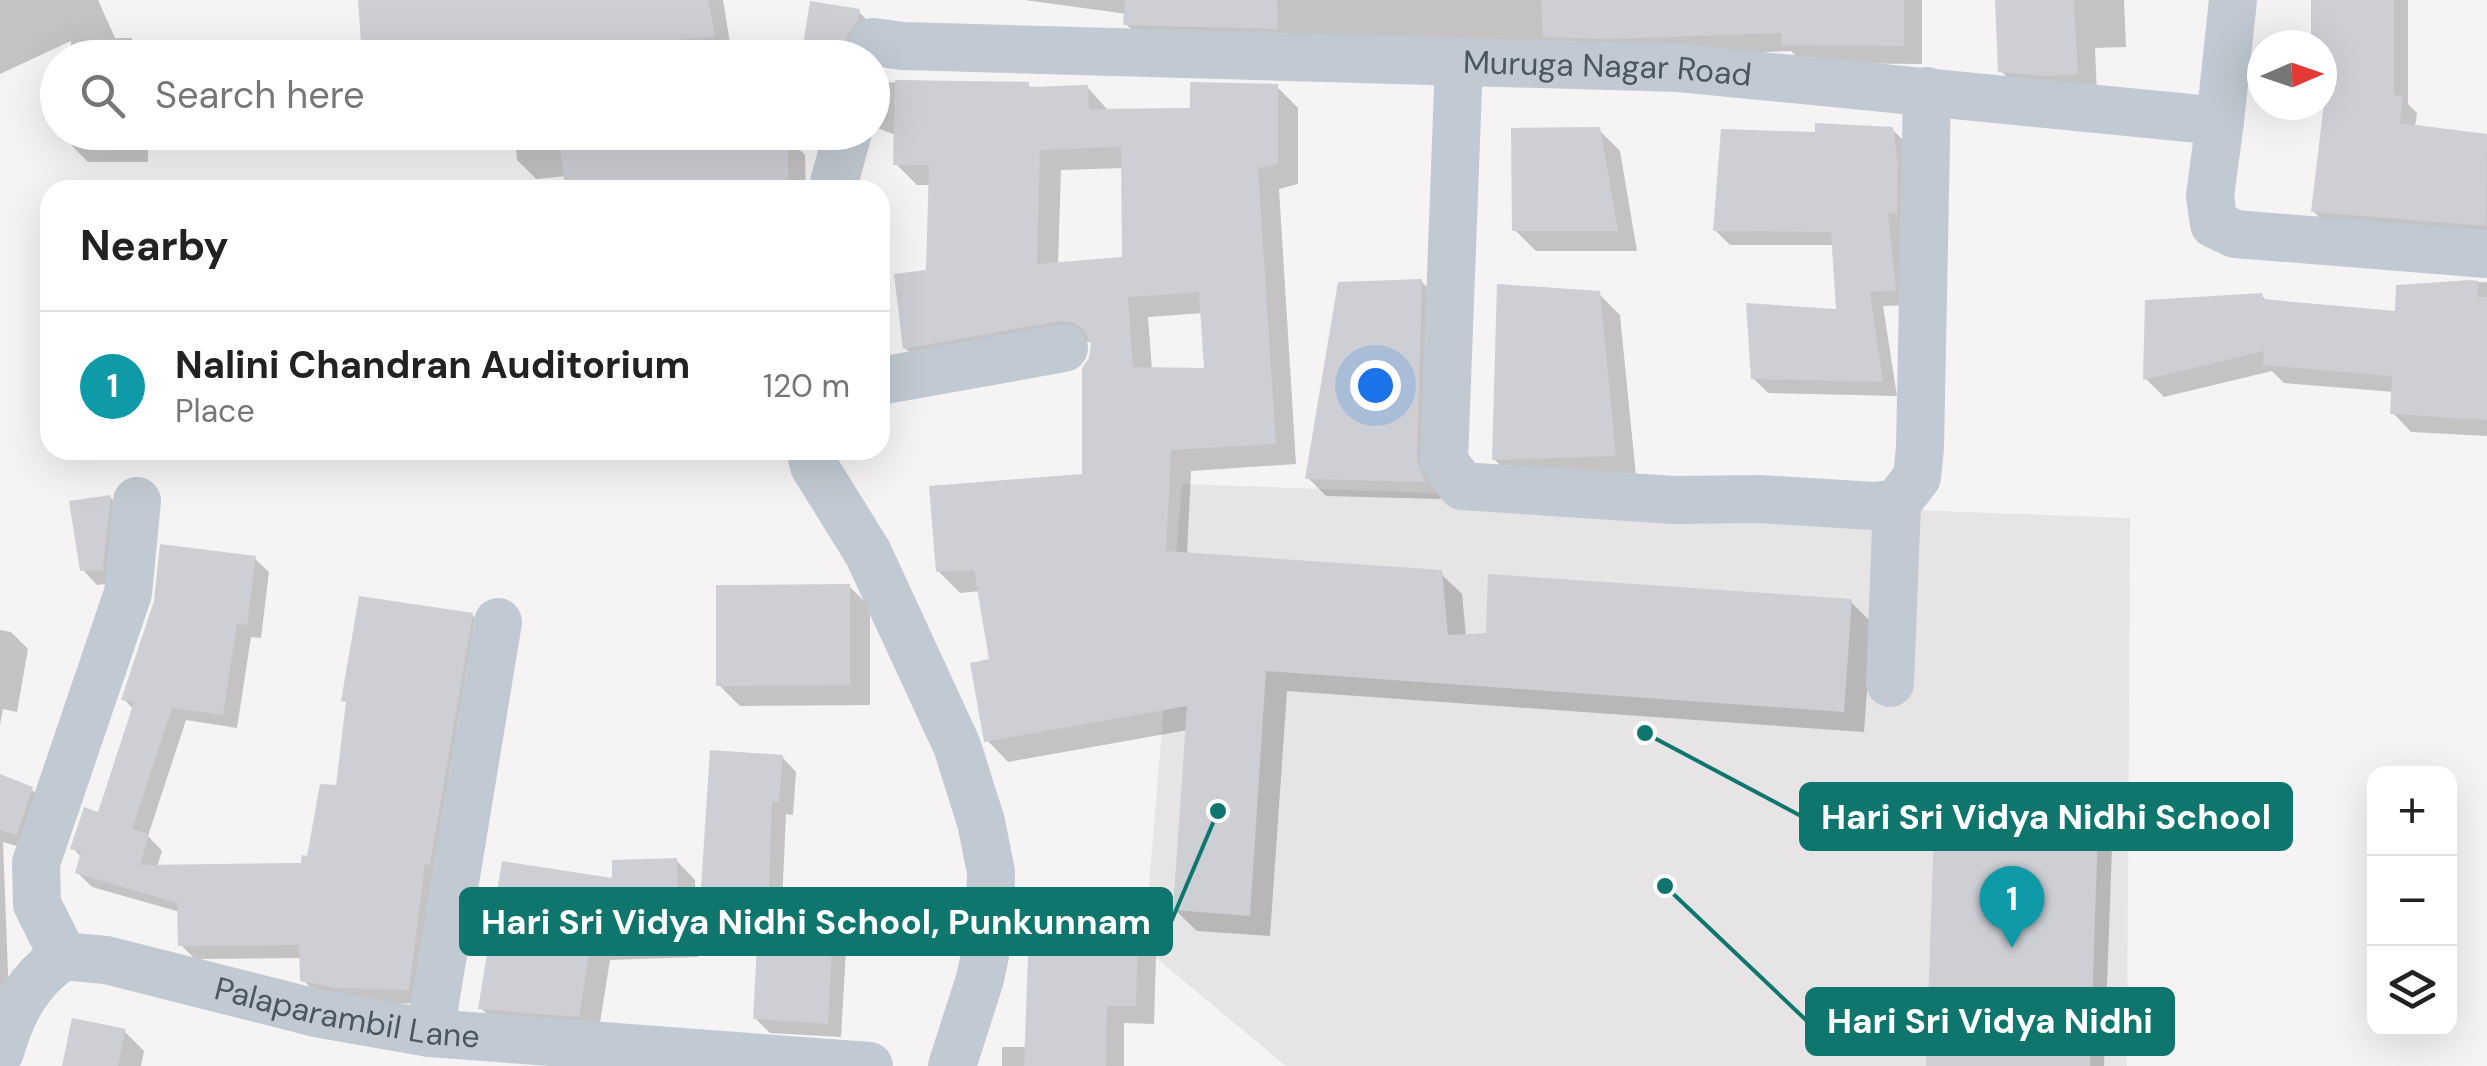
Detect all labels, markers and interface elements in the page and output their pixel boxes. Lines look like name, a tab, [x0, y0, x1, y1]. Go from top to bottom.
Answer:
north arrow	[2247, 30, 2337, 120]
search box	[40, 40, 890, 150]
street label: Muruga Nagar Road	[1462, 41, 1754, 96]
icon: search	[75, 68, 130, 123]
text: Search here	[155, 70, 365, 120]
text: Nearby	[80, 218, 229, 273]
text: Nalini Chandran Auditorium	[175, 340, 690, 390]
your location	[1350, 360, 1401, 411]
text: 1	[107, 365, 118, 407]
text: 120 m	[763, 365, 850, 407]
text: Place	[175, 390, 255, 432]
map controls	[2367, 766, 2457, 1036]
button: +	[2367, 766, 2457, 856]
callout: Hari Sri Vidya Nidhi School	[1801, 784, 2291, 849]
text: Hari Sri Vidya Nidhi School	[1821, 794, 2271, 840]
button: −	[2367, 856, 2457, 946]
pin: 1	[1980, 866, 2044, 948]
callout: Hari Sri Vidya Nidhi School, Punkunnam	[461, 889, 1171, 954]
text: Hari Sri Vidya Nidhi School, Punkunnam	[481, 899, 1151, 945]
button: layers	[2367, 946, 2457, 1036]
street label: Palaparambil Lane	[210, 967, 481, 1058]
callout: Hari Sri Vidya Nidhi	[1807, 989, 2173, 1054]
text: Hari Sri Vidya Nidhi	[1827, 998, 2153, 1044]

